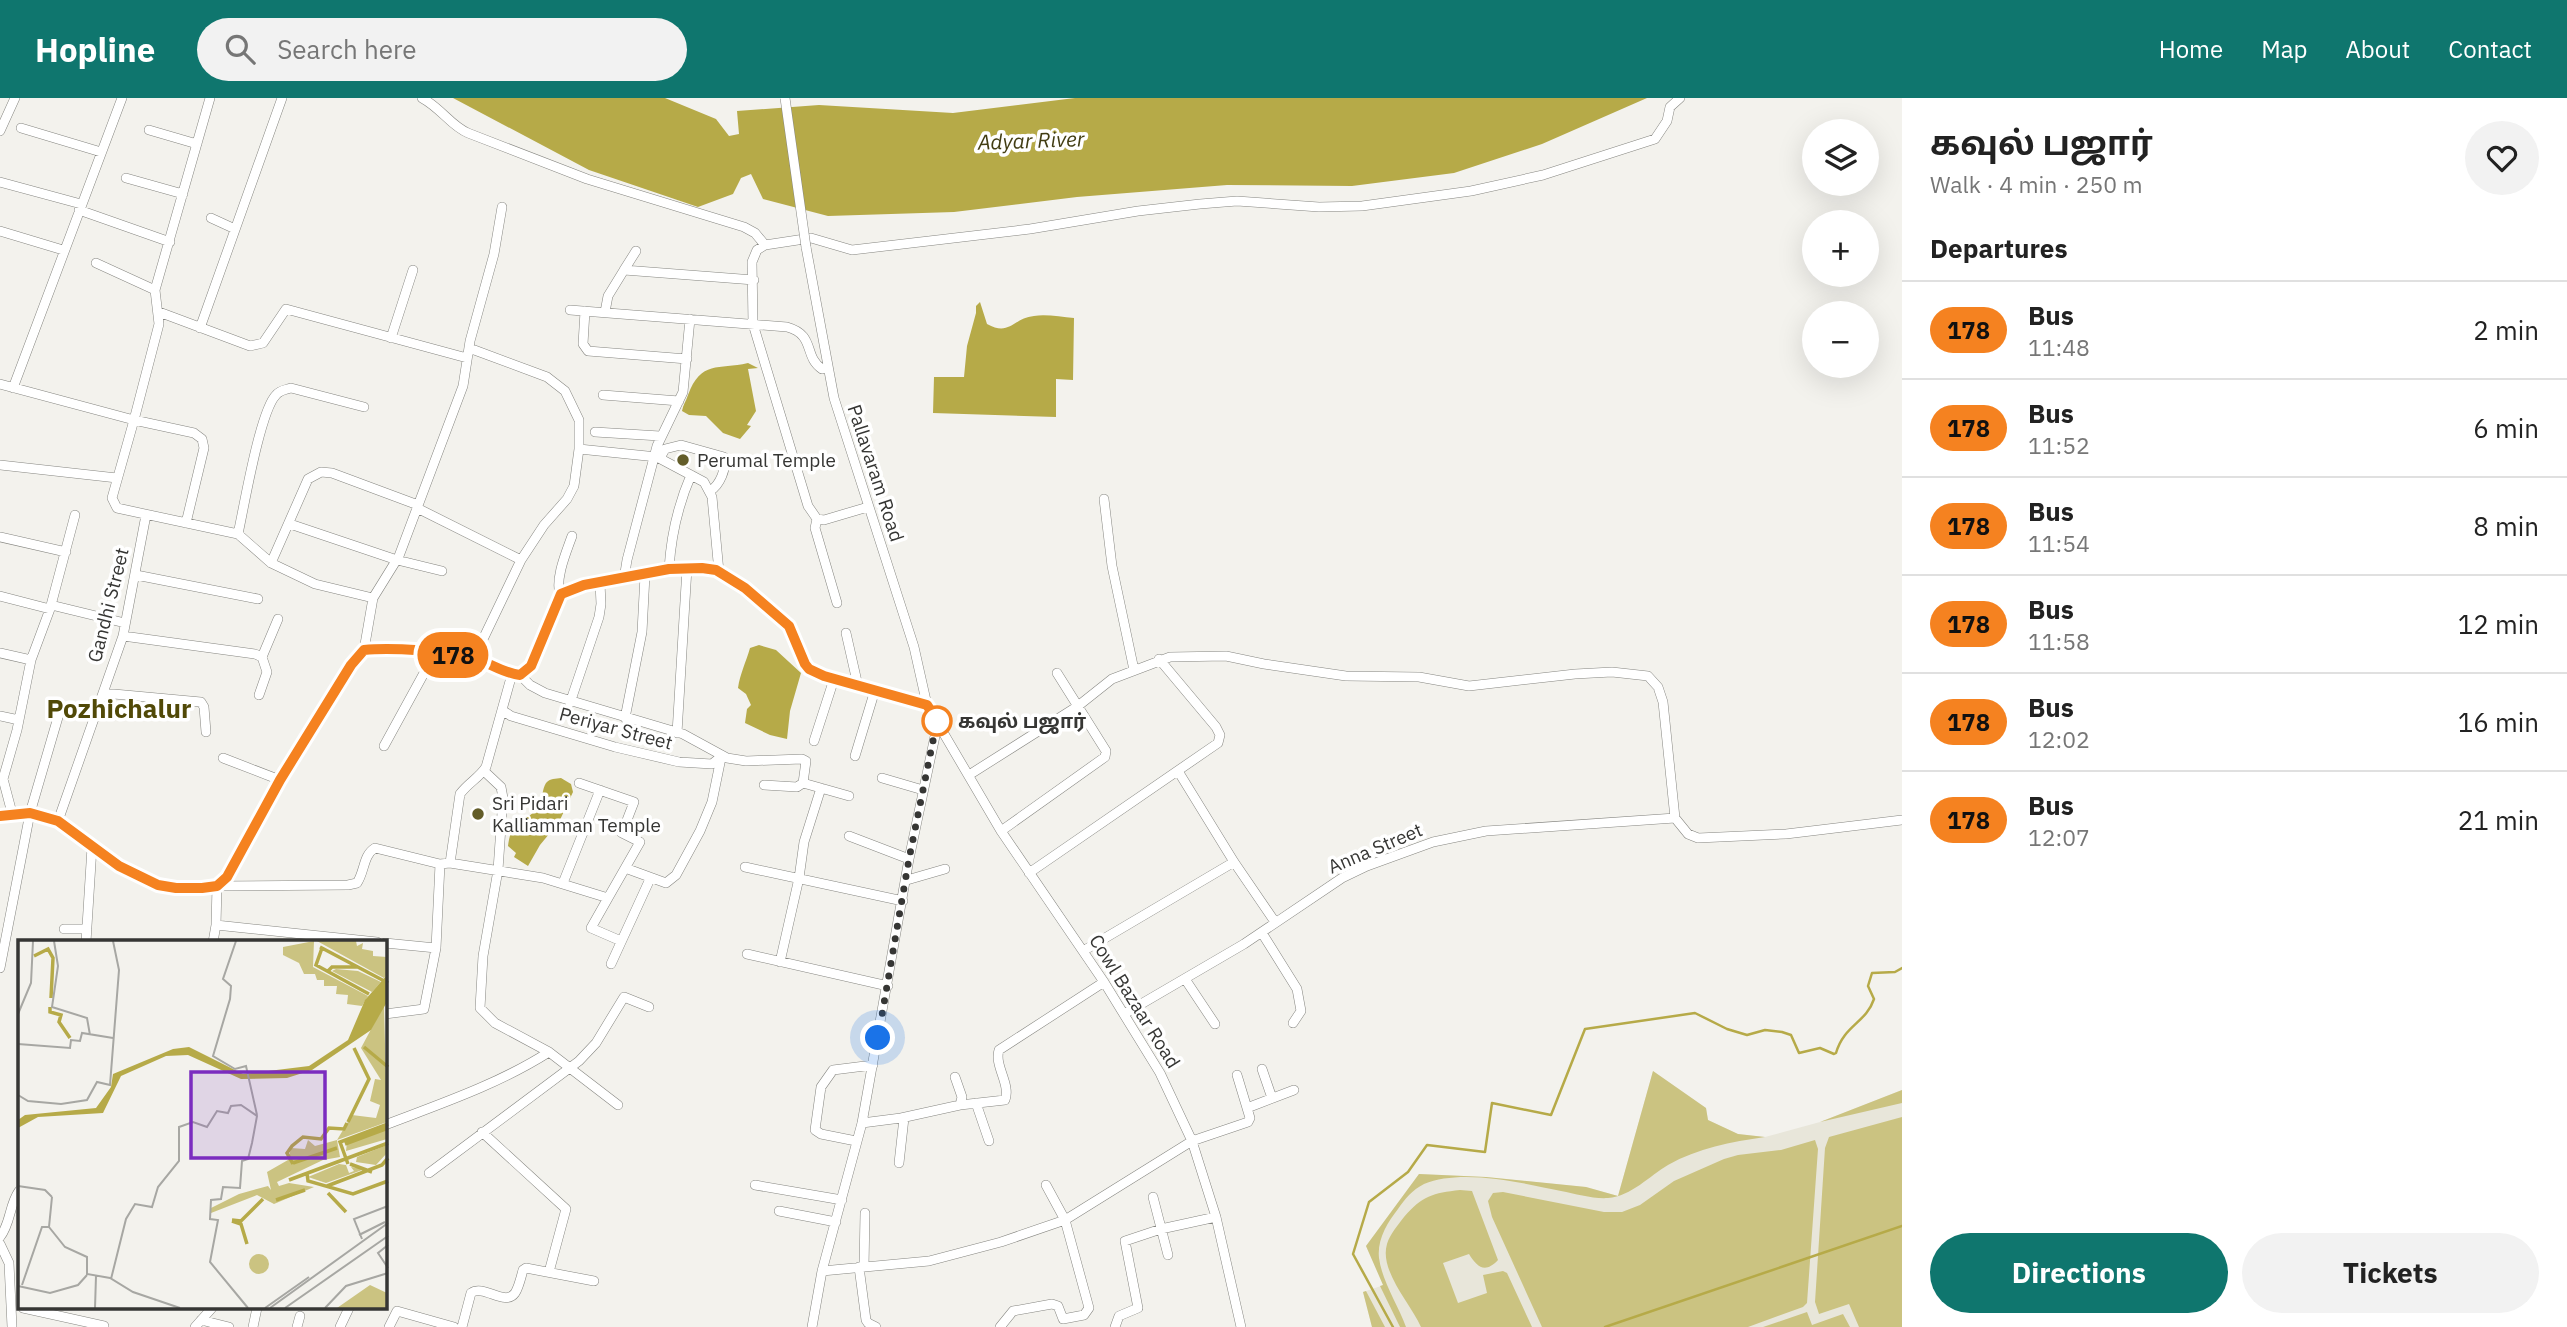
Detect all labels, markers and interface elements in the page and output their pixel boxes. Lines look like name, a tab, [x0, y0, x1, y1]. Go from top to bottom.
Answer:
search box	[197, 18, 687, 81]
text: Hopline	[35, 28, 155, 71]
icon: search	[221, 30, 259, 68]
text: Search here	[277, 32, 417, 66]
text: Home	[2159, 33, 2223, 65]
text: Map	[2261, 33, 2307, 65]
text: About	[2345, 33, 2410, 65]
text: Contact	[2448, 33, 2532, 65]
map controls	[1802, 119, 1879, 378]
button: layers	[1802, 119, 1879, 196]
text: கவுல் பஜார்	[1930, 121, 2153, 164]
button: heart	[2465, 121, 2539, 195]
water label: Adyar River	[976, 124, 1086, 156]
text: Walk · 4 min · 250 m	[1930, 169, 2143, 199]
button: +	[1802, 210, 1879, 287]
text: Departures	[1930, 231, 2068, 265]
text: Bus	[2028, 298, 2074, 332]
button: −	[1802, 301, 1879, 378]
text: 2 min	[2473, 313, 2539, 347]
text: 178	[1947, 314, 1990, 346]
text: 11:48	[2028, 332, 2090, 362]
text: Bus	[2028, 396, 2074, 430]
street label: Pallavaram Road	[843, 401, 909, 545]
text: 6 min	[2473, 411, 2539, 445]
text: 178	[1947, 412, 1990, 444]
text: 11:52	[2028, 430, 2090, 460]
place label: Perumal Temple	[697, 448, 836, 472]
marker: Perumal Temple	[675, 452, 691, 468]
text: Bus	[2028, 494, 2074, 528]
text: 8 min	[2473, 509, 2539, 543]
text: 178	[1947, 510, 1990, 542]
text: 11:54	[2028, 528, 2090, 558]
street label: Gandhi Street	[82, 545, 134, 665]
text: Bus	[2028, 592, 2074, 626]
text: 12 min	[2458, 607, 2539, 641]
text: 178	[1947, 608, 1990, 640]
text: 11:58	[2028, 626, 2090, 656]
line badge: 178	[413, 632, 493, 678]
text: 178	[431, 639, 475, 671]
text: Bus	[2028, 690, 2074, 724]
district label: Pozhichalur	[46, 691, 192, 725]
street label: Periyar Street	[557, 701, 675, 755]
text: 16 min	[2458, 705, 2539, 739]
marker: கவுல் பஜார்	[922, 706, 952, 736]
text: 178	[1947, 706, 1990, 738]
place label: கவுல் பஜார்	[958, 709, 1086, 734]
text: 12:02	[2028, 724, 2090, 754]
text: Bus	[2028, 788, 2074, 822]
place label: Sri Pidari Kalliamman Temple	[492, 791, 661, 837]
text: 21 min	[2458, 803, 2539, 837]
text: 178	[1947, 804, 1990, 836]
marker: Sri Pidari Kalliamman Temple	[470, 806, 486, 822]
street label: Anna Street	[1324, 817, 1426, 879]
text: 12:07	[2028, 822, 2090, 852]
street label: Cowl Bazaar Road	[1084, 930, 1186, 1072]
inset map	[18, 940, 387, 1310]
your location	[860, 1020, 895, 1055]
button: Directions	[1930, 1233, 2228, 1313]
button: Tickets	[2242, 1233, 2539, 1313]

